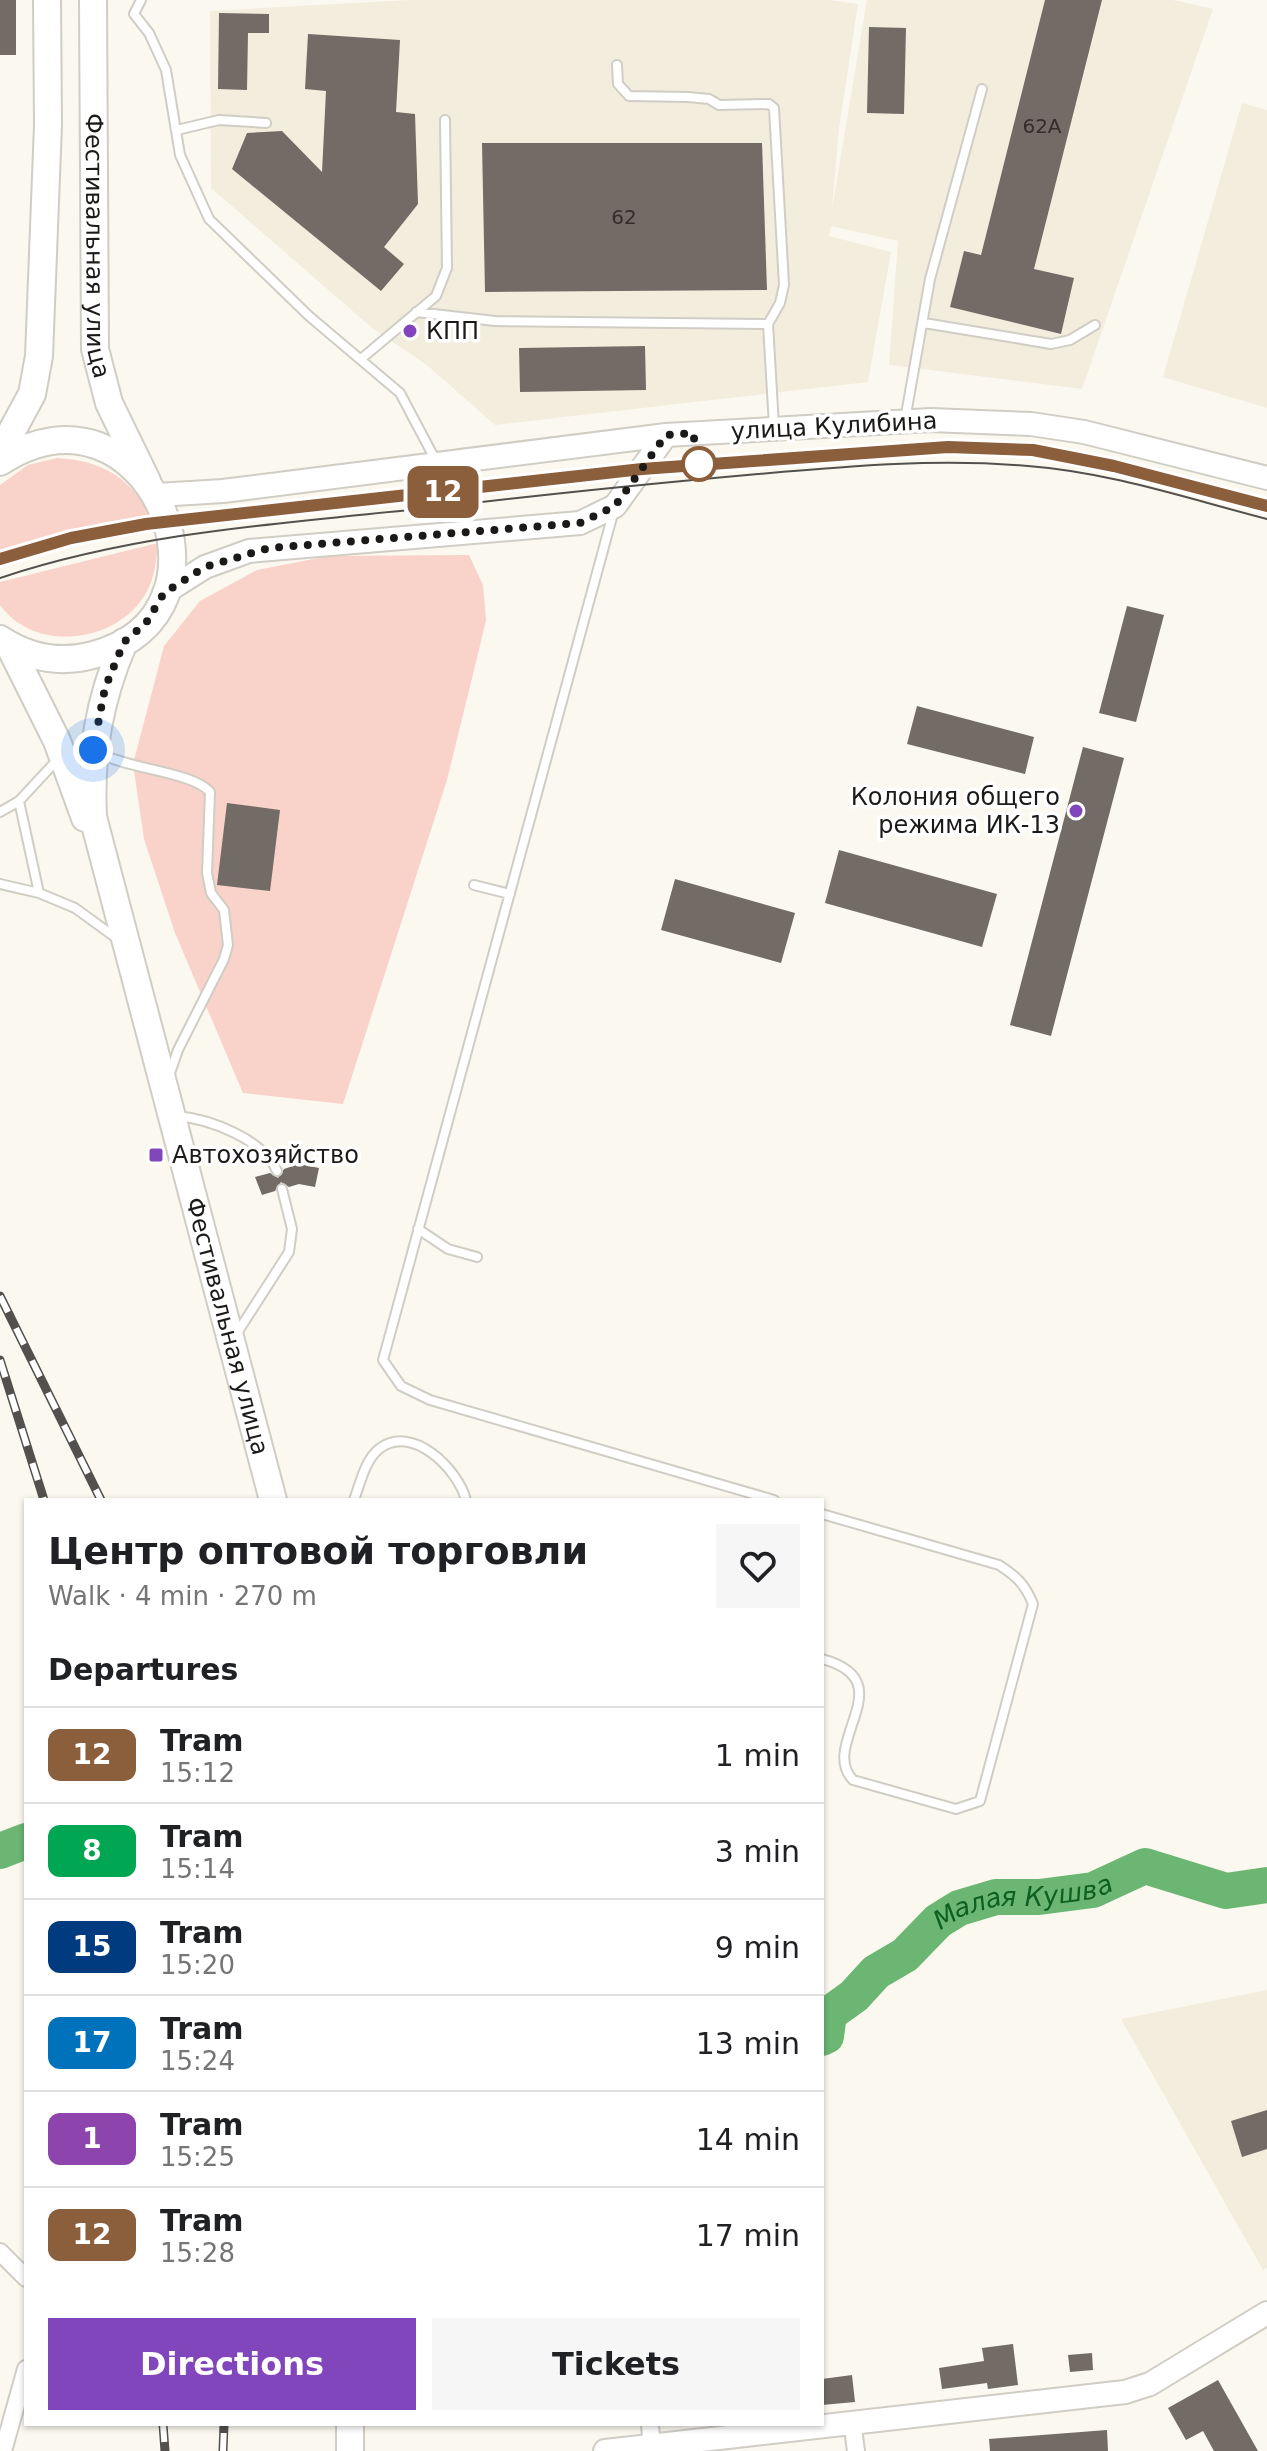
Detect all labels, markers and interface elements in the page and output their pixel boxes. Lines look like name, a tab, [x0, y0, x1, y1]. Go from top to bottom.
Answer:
street label: Фестивальная улица	[80, 113, 116, 381]
house number: 62А	[1022, 114, 1062, 138]
house number: 62	[611, 205, 637, 229]
place label: КПП	[426, 317, 479, 345]
marker: КПП	[401, 322, 419, 340]
street label: улица Кулибина	[730, 407, 938, 445]
unlabelled marker	[682, 447, 716, 481]
line badge: 12	[407, 466, 479, 518]
text: 12	[424, 475, 462, 508]
your location	[73, 730, 113, 770]
place label: Колония общего режима ИК-13	[851, 783, 1060, 839]
marker: Колония общего режима ИК-13	[1067, 802, 1085, 820]
place label: Автохозяйство	[172, 1141, 359, 1169]
marker: Автохозяйство	[147, 1146, 165, 1164]
street label: Фестивальная улица	[180, 1194, 275, 1458]
button: heart	[716, 1524, 800, 1608]
text: Центр оптовой торговли	[48, 1529, 588, 1573]
text: Walk · 4 min · 270 m	[48, 1581, 317, 1611]
text: Departures	[48, 1652, 238, 1687]
text: Tram	[160, 1723, 243, 1758]
text: 12	[73, 1738, 111, 1771]
text: 1 min	[715, 1738, 800, 1773]
text: 15:12	[160, 1758, 235, 1788]
text: Tram	[160, 1819, 243, 1854]
text: 8	[82, 1834, 102, 1867]
text: 3 min	[715, 1834, 800, 1869]
text: 15:14	[160, 1854, 235, 1884]
water label: Малая Кушва	[928, 1868, 1118, 1935]
text: Tram	[160, 1915, 243, 1950]
text: 15	[73, 1930, 111, 1963]
text: 9 min	[715, 1930, 800, 1965]
text: 15:20	[160, 1950, 235, 1980]
text: Tram	[160, 2011, 243, 2046]
text: 17	[73, 2026, 111, 2059]
text: 13 min	[696, 2026, 800, 2061]
text: 15:24	[160, 2046, 235, 2076]
text: Tram	[160, 2107, 243, 2142]
text: 1	[82, 2122, 102, 2155]
text: 14 min	[696, 2122, 800, 2157]
text: 15:25	[160, 2142, 235, 2172]
text: Tram	[160, 2203, 243, 2238]
text: 12	[73, 2218, 111, 2251]
text: 17 min	[696, 2218, 800, 2253]
text: 15:28	[160, 2238, 235, 2268]
button: Directions	[48, 2318, 416, 2410]
button: Tickets	[432, 2318, 800, 2410]

